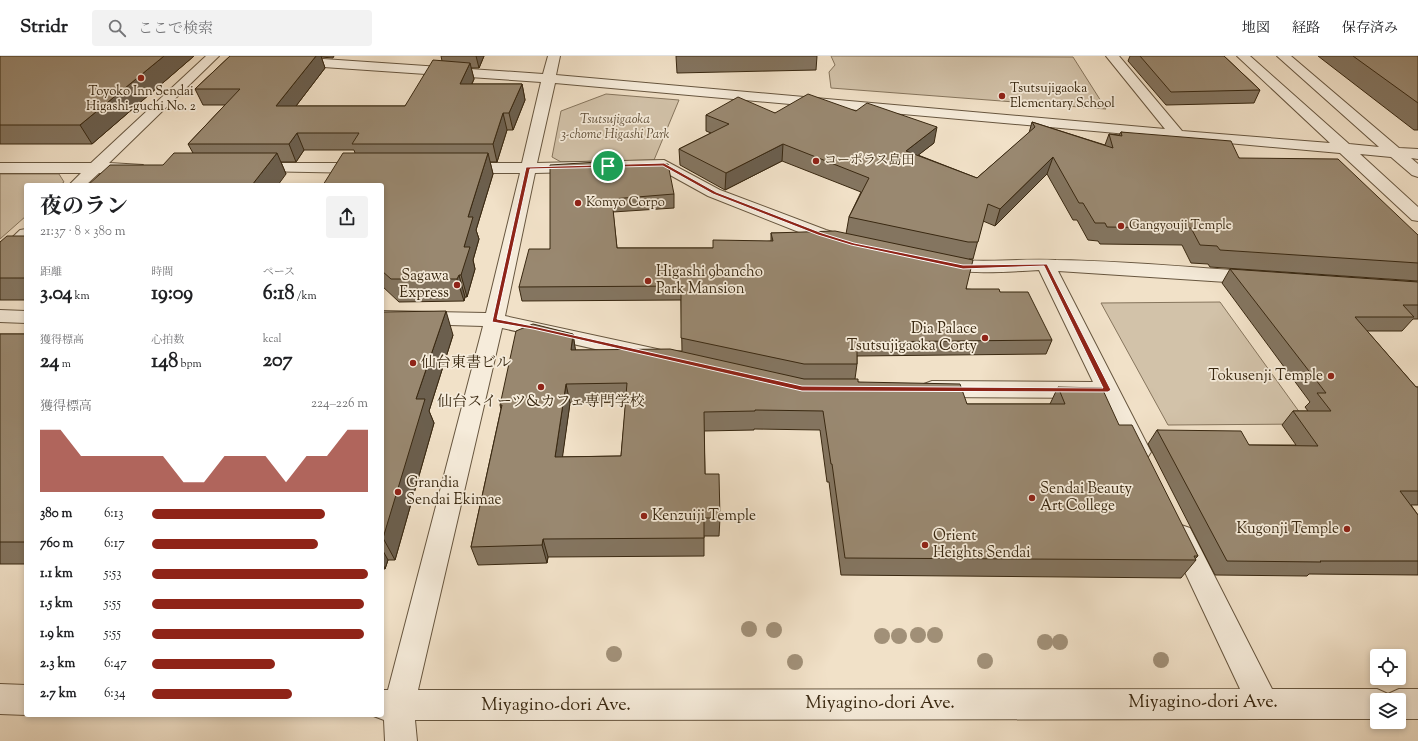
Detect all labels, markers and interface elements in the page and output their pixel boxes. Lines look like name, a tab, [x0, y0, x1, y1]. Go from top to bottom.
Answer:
search box	[92, 10, 372, 46]
text: Stridr	[20, 14, 68, 41]
icon: search	[106, 17, 128, 39]
text: ここで検索	[138, 19, 213, 40]
text: 地図	[1242, 19, 1270, 39]
text: 経路	[1292, 19, 1320, 39]
text: 保存済み	[1342, 19, 1398, 39]
marker: Toyoko Inn Sendai Higashi-guchi No. 2	[136, 73, 146, 83]
place label: Tsutsujigaoka Elementary School	[1010, 80, 1115, 113]
place label: Toyoko Inn Sendai Higashi-guchi No. 2	[86, 83, 196, 116]
marker: Tsutsujigaoka Elementary School	[997, 91, 1007, 101]
park label: Tsutsujigaoka 3-chome Higashi Park	[560, 111, 669, 144]
pin	[591, 149, 625, 183]
place label: コーポラス島田	[824, 152, 915, 170]
icon: arrive	[597, 155, 619, 177]
marker: コーポラス島田	[811, 156, 821, 166]
text: 夜のラン	[40, 192, 128, 224]
place label: Komyo Corpo	[586, 194, 665, 212]
button: share	[326, 196, 368, 238]
marker: Komyo Corpo	[573, 198, 583, 208]
place label: Gangyouji Temple	[1129, 217, 1232, 235]
marker: Gangyouji Temple	[1116, 221, 1126, 231]
text: 21:37 · 8 × 380 m	[40, 223, 126, 241]
place label: Higashi 9bancho Park Mansion	[656, 262, 763, 300]
text: 距離	[40, 264, 62, 280]
text: 時間	[151, 264, 173, 280]
text: ペース	[263, 264, 295, 280]
place label: Sagawa Express	[399, 266, 449, 304]
marker: Higashi 9bancho Park Mansion	[643, 276, 653, 286]
text: 3.04	[40, 280, 72, 309]
text: 19:09	[151, 280, 193, 309]
text: 6:18	[263, 280, 294, 309]
marker: Sagawa Express	[452, 280, 462, 290]
text: km	[72, 288, 90, 304]
text: /km	[294, 288, 317, 304]
place label: Dia Palace Tsutsujigaoka Corty	[847, 319, 978, 357]
text: kcal	[263, 331, 282, 347]
text: 獲得標高	[40, 332, 84, 348]
text: 心拍数	[151, 332, 184, 348]
marker: Dia Palace Tsutsujigaoka Corty	[980, 333, 990, 343]
text: 207	[263, 347, 293, 376]
text: 24	[40, 348, 59, 377]
text: 148	[151, 348, 178, 377]
place label: 仙台東書ビル	[421, 353, 511, 374]
text: m	[59, 356, 71, 372]
text: bpm	[178, 356, 202, 372]
marker: 仙台東書ビル	[408, 358, 418, 368]
place label: Tokusenji Temple	[1208, 366, 1323, 387]
marker: Tokusenji Temple	[1326, 371, 1336, 381]
marker: 仙台スイーツ&カフェ専門学校	[536, 382, 546, 392]
place label: 仙台スイーツ&カフェ専門学校	[437, 392, 645, 413]
text: 224–226 m	[311, 395, 368, 413]
text: 獲得標高	[40, 398, 92, 416]
place label: Grandia Sendai Ekimae	[406, 473, 501, 511]
place label: Sendai Beauty Art College	[1040, 479, 1132, 517]
marker: Grandia Sendai Ekimae	[393, 487, 403, 497]
marker: Sendai Beauty Art College	[1027, 493, 1037, 503]
text: 380 m	[40, 505, 72, 523]
text: 6:13	[104, 505, 123, 523]
place label: Kenzuiji Temple	[652, 506, 756, 527]
marker: Kenzuiji Temple	[639, 511, 649, 521]
place label: Kugonji Temple	[1237, 519, 1339, 540]
marker: Kugonji Temple	[1342, 524, 1352, 534]
place label: Orient Heights Sendai	[933, 526, 1031, 564]
text: 760 m	[40, 535, 73, 553]
text: 6:17	[104, 535, 125, 553]
marker: Orient Heights Sendai	[920, 540, 930, 550]
text: 1.1 km	[40, 565, 73, 583]
text: 5:53	[104, 565, 122, 583]
text: 1.5 km	[40, 595, 73, 613]
text: 5:55	[104, 595, 121, 613]
text: 1.9 km	[40, 625, 74, 643]
text: 5:55	[104, 625, 121, 643]
map controls	[1370, 649, 1406, 729]
button: locate	[1370, 649, 1406, 685]
text: 2.3 km	[40, 655, 75, 673]
text: 6:47	[104, 655, 127, 673]
text: 2.7 km	[40, 685, 76, 703]
text: 6:34	[104, 685, 126, 703]
street label: Miyagino-dori Ave.	[1128, 690, 1278, 716]
street label: Miyagino-dori Ave.	[805, 691, 955, 717]
street label: Miyagino-dori Ave.	[481, 693, 631, 719]
button: layers	[1370, 693, 1406, 729]

